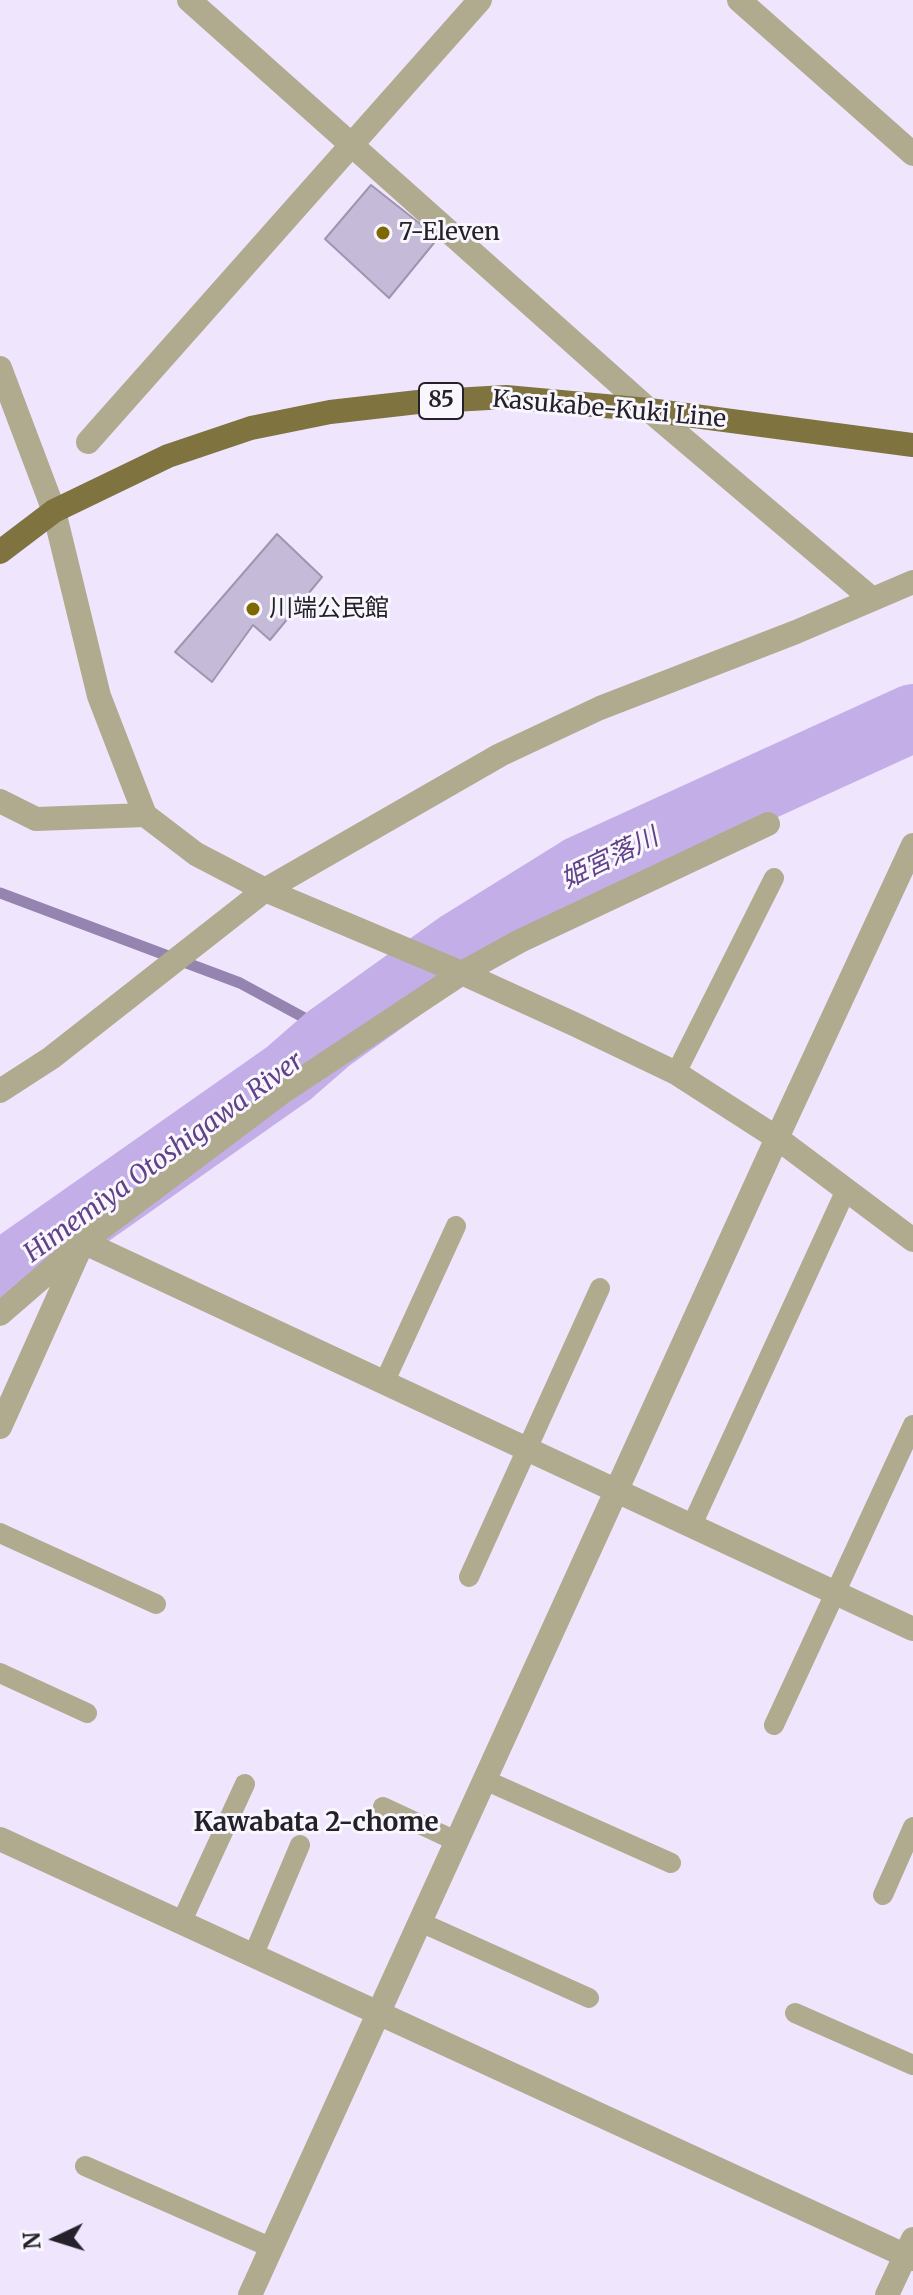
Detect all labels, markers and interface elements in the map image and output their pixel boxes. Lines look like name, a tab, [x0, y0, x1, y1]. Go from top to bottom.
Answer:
place label: 7-Eleven	[399, 219, 500, 247]
marker: 7-Eleven	[374, 224, 392, 242]
road number: 85	[419, 383, 463, 419]
street label: Kasukabe-Kuki Line	[491, 385, 727, 435]
place label: 川端公民館	[269, 595, 389, 623]
marker: 川端公民館	[244, 600, 262, 618]
water label: 姫宮落川	[556, 822, 664, 896]
water label: Himemiya Otoshigawa River	[18, 1046, 310, 1270]
district label: Kawabata 2-chome	[194, 1808, 438, 1840]
north arrow	[16, 2199, 96, 2279]
text: N	[17, 2231, 47, 2250]

